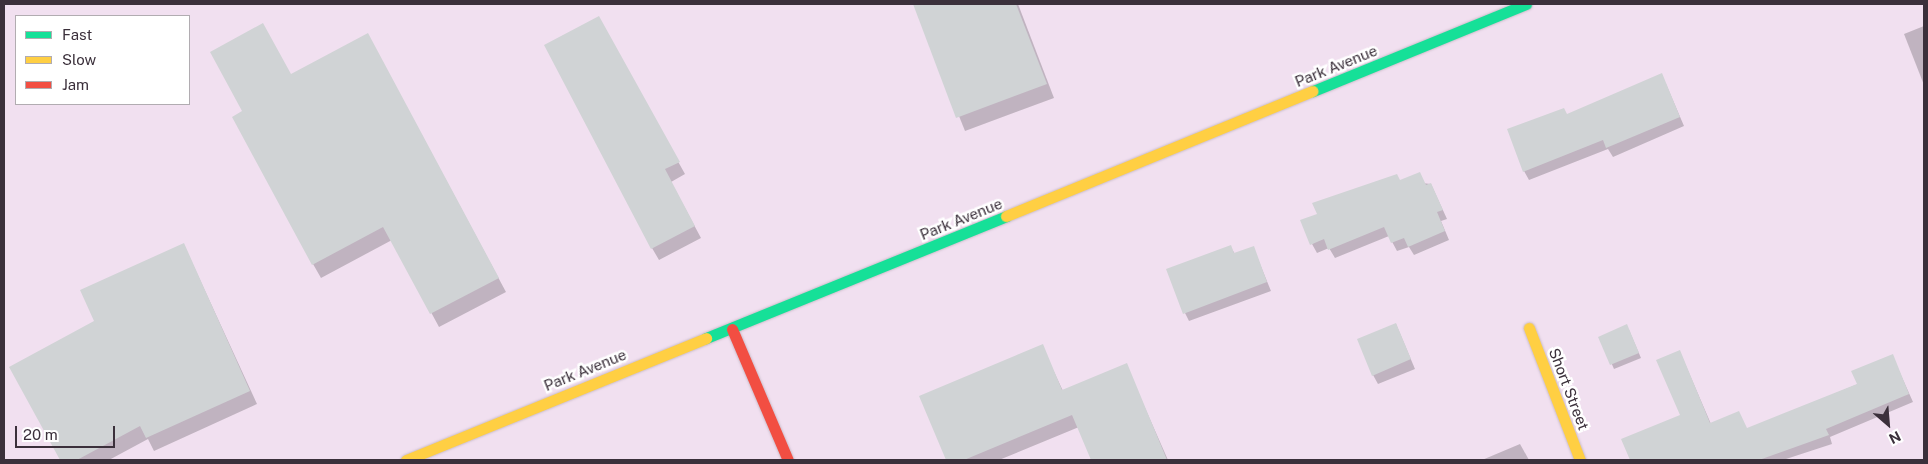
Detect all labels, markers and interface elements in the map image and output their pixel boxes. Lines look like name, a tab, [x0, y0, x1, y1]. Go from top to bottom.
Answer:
legend	[15, 15, 190, 105]
text: Fast	[62, 26, 92, 43]
street label: Park Avenue	[1292, 41, 1380, 91]
text: Slow	[62, 51, 96, 68]
text: Jam	[62, 76, 89, 93]
street label: Park Avenue	[917, 194, 1005, 244]
street label: Park Avenue	[541, 345, 629, 395]
street label: Short Street	[1545, 346, 1593, 432]
north arrow	[1863, 399, 1913, 449]
scale bar	[18, 416, 118, 448]
text: 20 m	[23, 426, 58, 443]
text: N	[1886, 428, 1903, 447]

